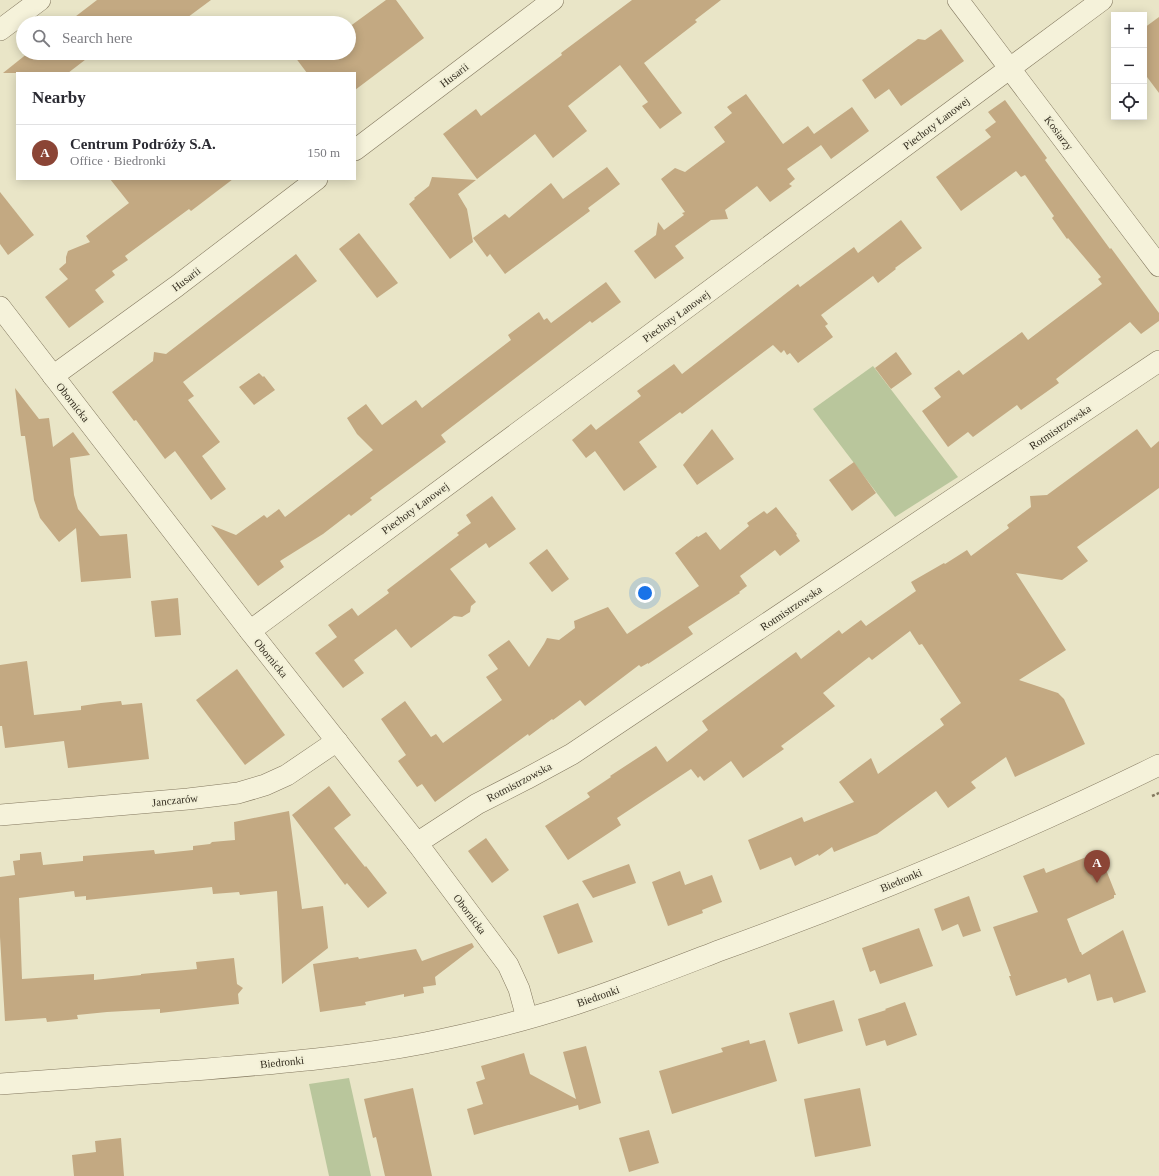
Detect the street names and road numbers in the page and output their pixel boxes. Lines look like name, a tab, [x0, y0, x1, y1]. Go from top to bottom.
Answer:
street label: Husarii	[437, 60, 471, 90]
street label: Piechoty Łanowej	[901, 94, 971, 152]
street label: Kosiarzy	[1042, 114, 1076, 153]
street label: Husarii	[169, 264, 203, 294]
street label: Piechoty Łanowej	[640, 288, 712, 344]
street label: Obornicka	[54, 380, 92, 424]
street label: Rotmistrzowska	[1027, 402, 1093, 452]
street label: Piechoty Łanowej	[379, 480, 451, 536]
street label: Rotmistrzowska	[758, 583, 824, 633]
street label: Obornicka	[252, 636, 290, 680]
street label: Rotmistrzowska	[485, 760, 553, 804]
street label: Janczarów	[151, 792, 199, 808]
street label: Biedronki	[878, 866, 924, 894]
street label: Obornicka	[451, 892, 489, 936]
street label: Biedronki	[575, 983, 621, 1009]
street label: Biedronki	[259, 1054, 305, 1070]

